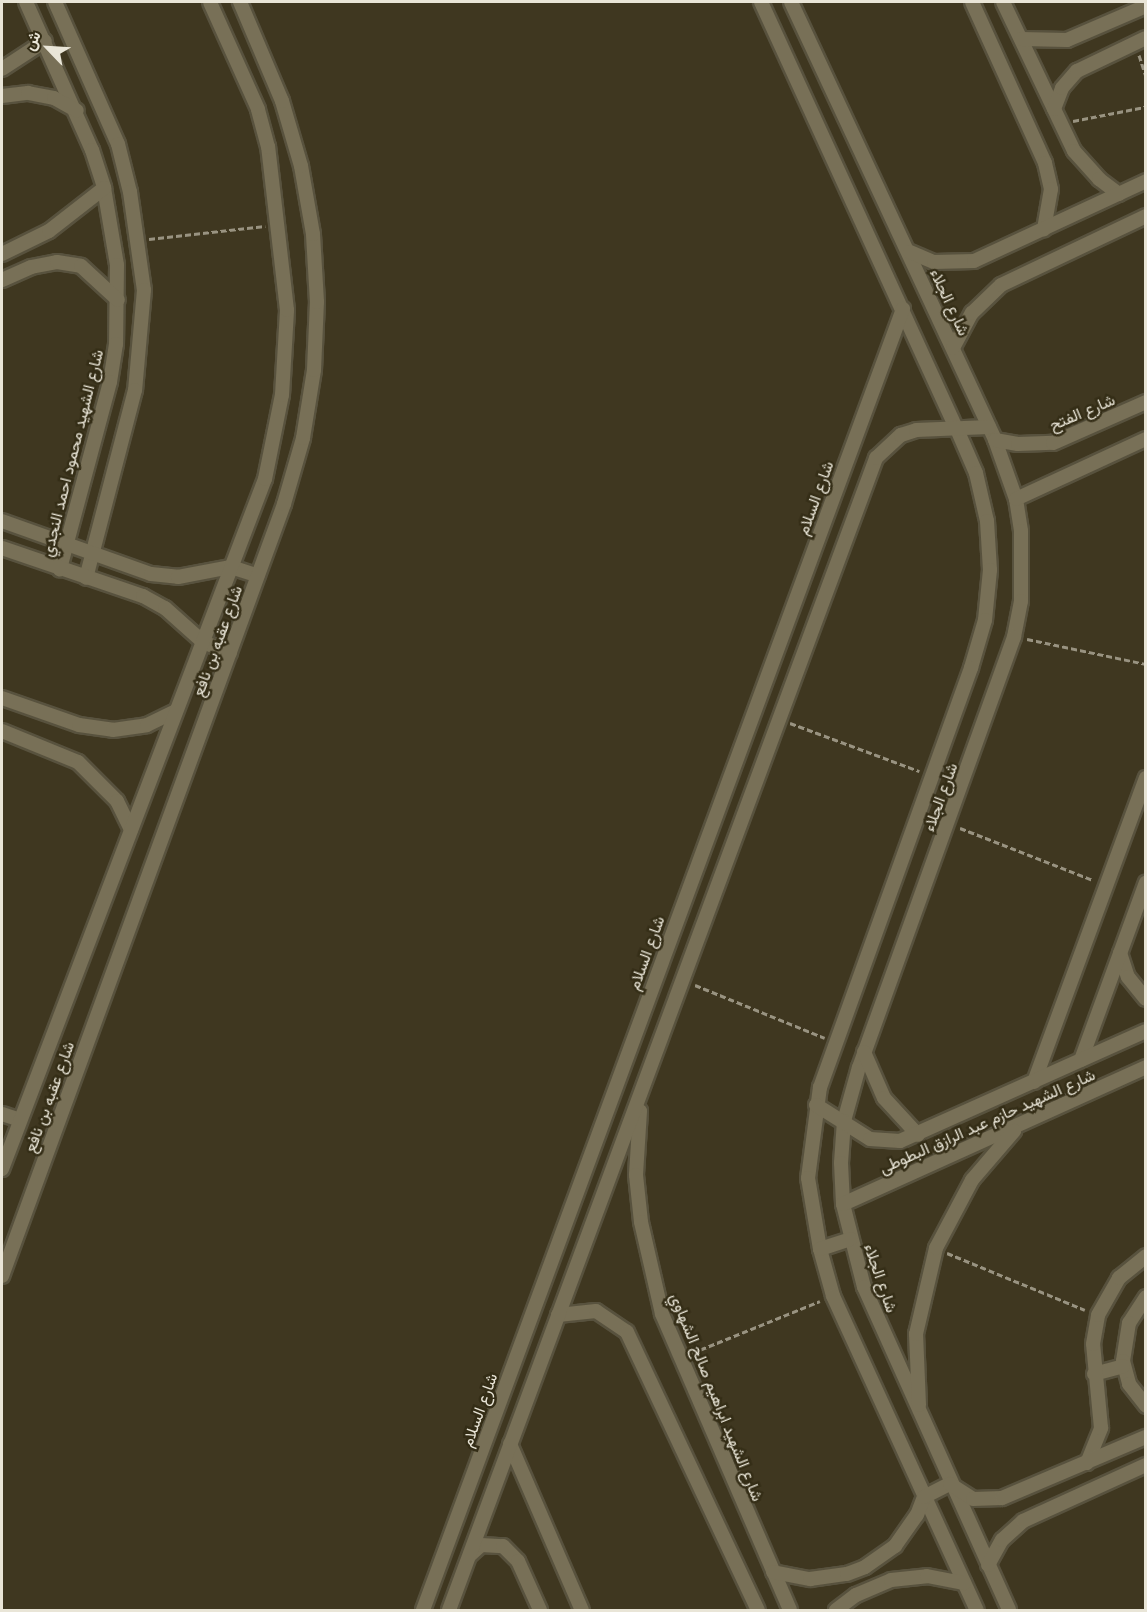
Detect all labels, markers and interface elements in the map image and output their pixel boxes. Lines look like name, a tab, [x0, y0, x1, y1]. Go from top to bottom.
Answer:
north arrow	[18, 18, 78, 78]
text: ش	[19, 27, 45, 53]
street label: شارع الجلاء	[926, 265, 974, 339]
street label: شارع الشهيد محمود احمد النجدي	[37, 347, 107, 559]
street label: شارع الفتح	[1046, 390, 1118, 434]
street label: شارع السلام	[793, 458, 837, 538]
street label: شارع عقبه بن نافع	[188, 583, 246, 699]
street label: شارع الجلاء	[919, 760, 961, 834]
street label: شارع السلام	[624, 913, 668, 993]
street label: شارع عقبه بن نافع	[20, 1039, 78, 1155]
street label: شارع الشهيد حازم عبد الرازق البطوطى	[876, 1065, 1098, 1177]
street label: شارع الجلاء	[860, 1241, 902, 1315]
street label: شارع الشهيد ابراهيم صالح الشهاوي	[666, 1290, 768, 1504]
street label: شارع السلام	[457, 1370, 501, 1450]

